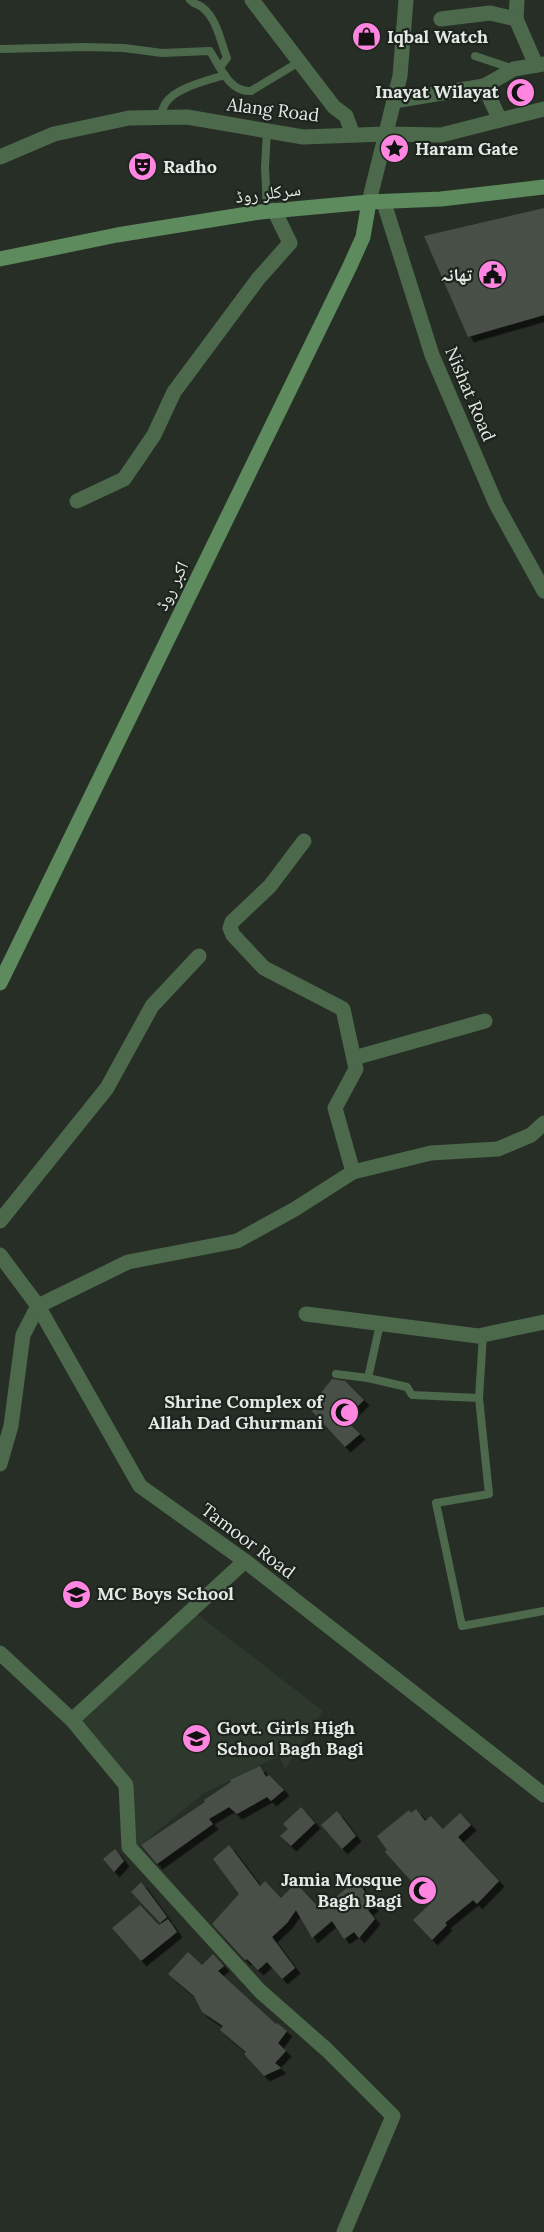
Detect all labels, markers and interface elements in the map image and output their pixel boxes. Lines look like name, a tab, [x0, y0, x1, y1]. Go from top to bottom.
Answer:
shop icon: Iqbal Watch	[350, 21, 382, 53]
place label: Iqbal Watch	[387, 25, 488, 48]
mosque icon: Inayat Wilayat	[504, 76, 536, 108]
place label: Inayat Wilayat	[375, 80, 500, 103]
street label: Alang Road	[225, 92, 321, 127]
place icon: Haram Gate	[378, 133, 410, 165]
place label: Haram Gate	[415, 137, 518, 160]
theatre icon: Radho	[126, 151, 158, 183]
place label: Radho	[163, 155, 217, 178]
street label: سرکلر روڈ	[234, 177, 302, 208]
public building icon: تھانہ	[477, 259, 509, 291]
place label: تھانہ	[440, 263, 472, 286]
street label: Nishat Road	[440, 343, 501, 445]
street label: اکبر روڈ	[150, 557, 193, 614]
place label: Shrine Complex of Allah Dad Ghurmani	[148, 1390, 324, 1434]
mosque icon: Shrine Complex of Allah Dad Ghurmani	[328, 1396, 360, 1428]
street label: Tamoor Road	[197, 1498, 300, 1584]
school or university icon: MC Boys School	[60, 1578, 92, 1610]
place label: MC Boys School	[97, 1582, 234, 1605]
place label: Govt. Girls High School Bagh Bagi	[217, 1716, 364, 1760]
school or university icon: Govt. Girls High School Bagh Bagi	[180, 1722, 212, 1754]
place label: Jamia Mosque Bagh Bagi	[281, 1868, 402, 1912]
mosque icon: Jamia Mosque Bagh Bagi	[407, 1874, 439, 1906]

